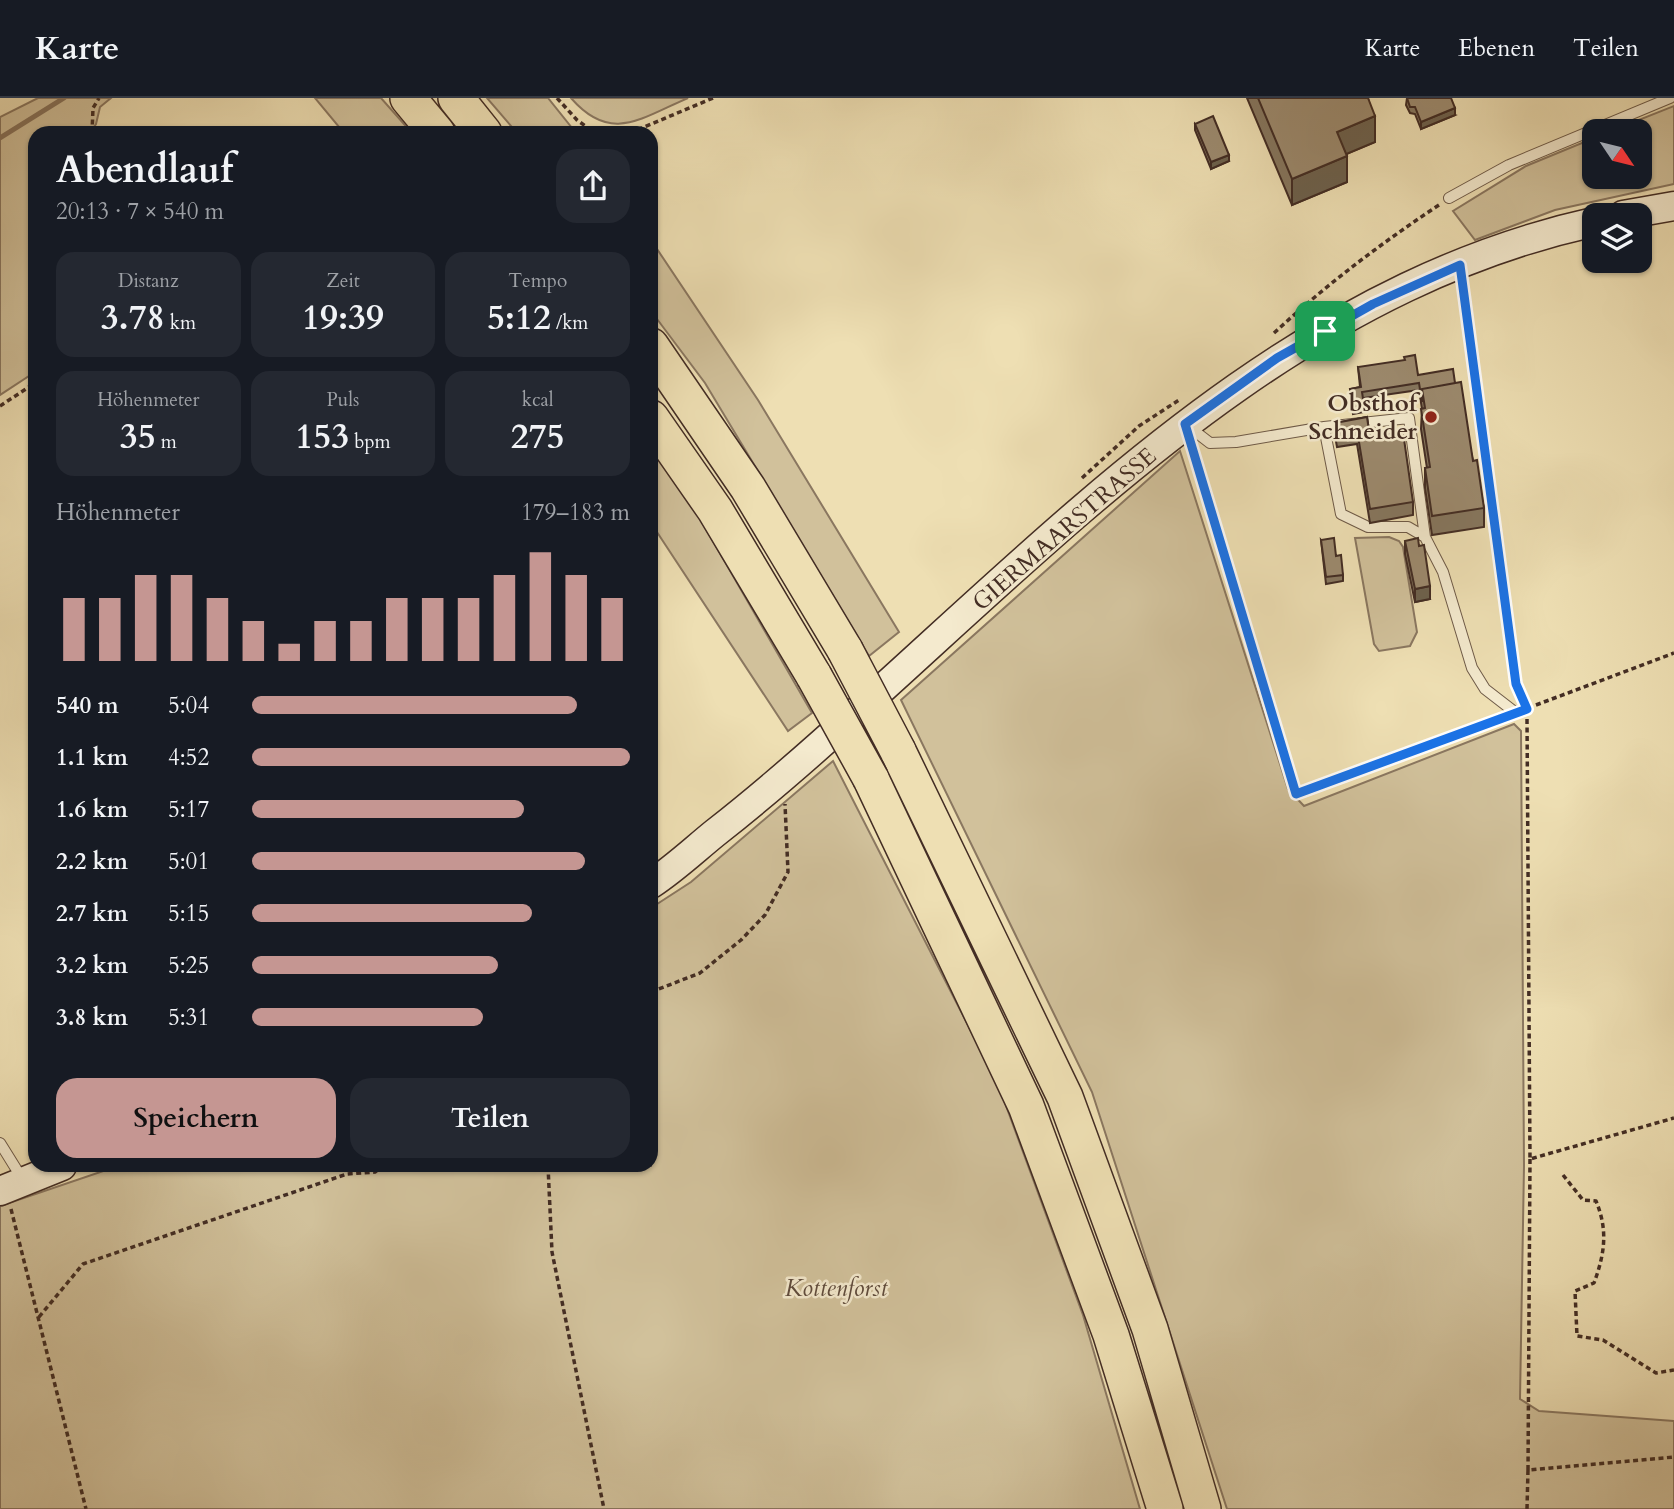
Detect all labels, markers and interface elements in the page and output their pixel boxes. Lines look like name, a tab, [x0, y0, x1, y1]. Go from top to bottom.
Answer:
text: Karte	[35, 26, 119, 71]
text: Karte	[1365, 32, 1420, 65]
text: Ebenen	[1458, 32, 1535, 65]
text: Teilen	[1573, 32, 1639, 65]
north arrow	[1582, 119, 1652, 189]
map controls	[1582, 119, 1652, 273]
text: Abendlauf	[56, 144, 233, 196]
button: share	[556, 149, 630, 223]
text: 20:13 · 7 × 540 m	[56, 196, 224, 227]
button: layers	[1582, 203, 1652, 273]
text: Distanz	[118, 268, 179, 294]
text: Zeit	[326, 268, 360, 294]
text: Tempo	[508, 268, 567, 294]
text: 3.78	[101, 294, 165, 342]
text: 19:39	[302, 294, 384, 342]
text: 5:12	[487, 294, 551, 342]
pin	[1295, 301, 1355, 361]
text: km	[165, 310, 196, 336]
text: /km	[551, 310, 588, 336]
icon: arrive	[1306, 312, 1344, 350]
text: Höhenmeter	[97, 387, 199, 413]
text: Puls	[327, 387, 359, 413]
text: kcal	[522, 387, 554, 413]
place label: Obsthof Schneider	[1309, 387, 1421, 448]
marker: Obsthof Schneider	[1423, 409, 1439, 425]
text: 35	[120, 413, 156, 461]
text: 153	[295, 413, 349, 461]
text: 275	[511, 413, 565, 461]
text: m	[156, 429, 177, 455]
text: bpm	[349, 429, 391, 455]
street label: GIERMAARSTRASSE	[965, 440, 1164, 619]
text: Höhenmeter	[56, 497, 180, 528]
text: 179–183 m	[521, 497, 630, 528]
text: 540 m	[56, 690, 119, 721]
text: 5:04	[168, 690, 209, 721]
text: 1.1 km	[56, 742, 128, 773]
text: 4:52	[168, 742, 209, 773]
text: 1.6 km	[56, 794, 128, 825]
text: 5:17	[168, 794, 209, 825]
text: 2.2 km	[56, 846, 128, 877]
text: 5:01	[168, 846, 209, 877]
text: 2.7 km	[56, 898, 128, 929]
text: 5:15	[168, 898, 209, 929]
text: 3.2 km	[56, 950, 128, 981]
text: 5:25	[168, 950, 209, 981]
text: 3.8 km	[56, 1002, 128, 1033]
text: 5:31	[168, 1002, 209, 1033]
button: Speichern	[56, 1078, 336, 1158]
button: Teilen	[350, 1078, 630, 1158]
park label: Kottenforst	[785, 1272, 889, 1305]

